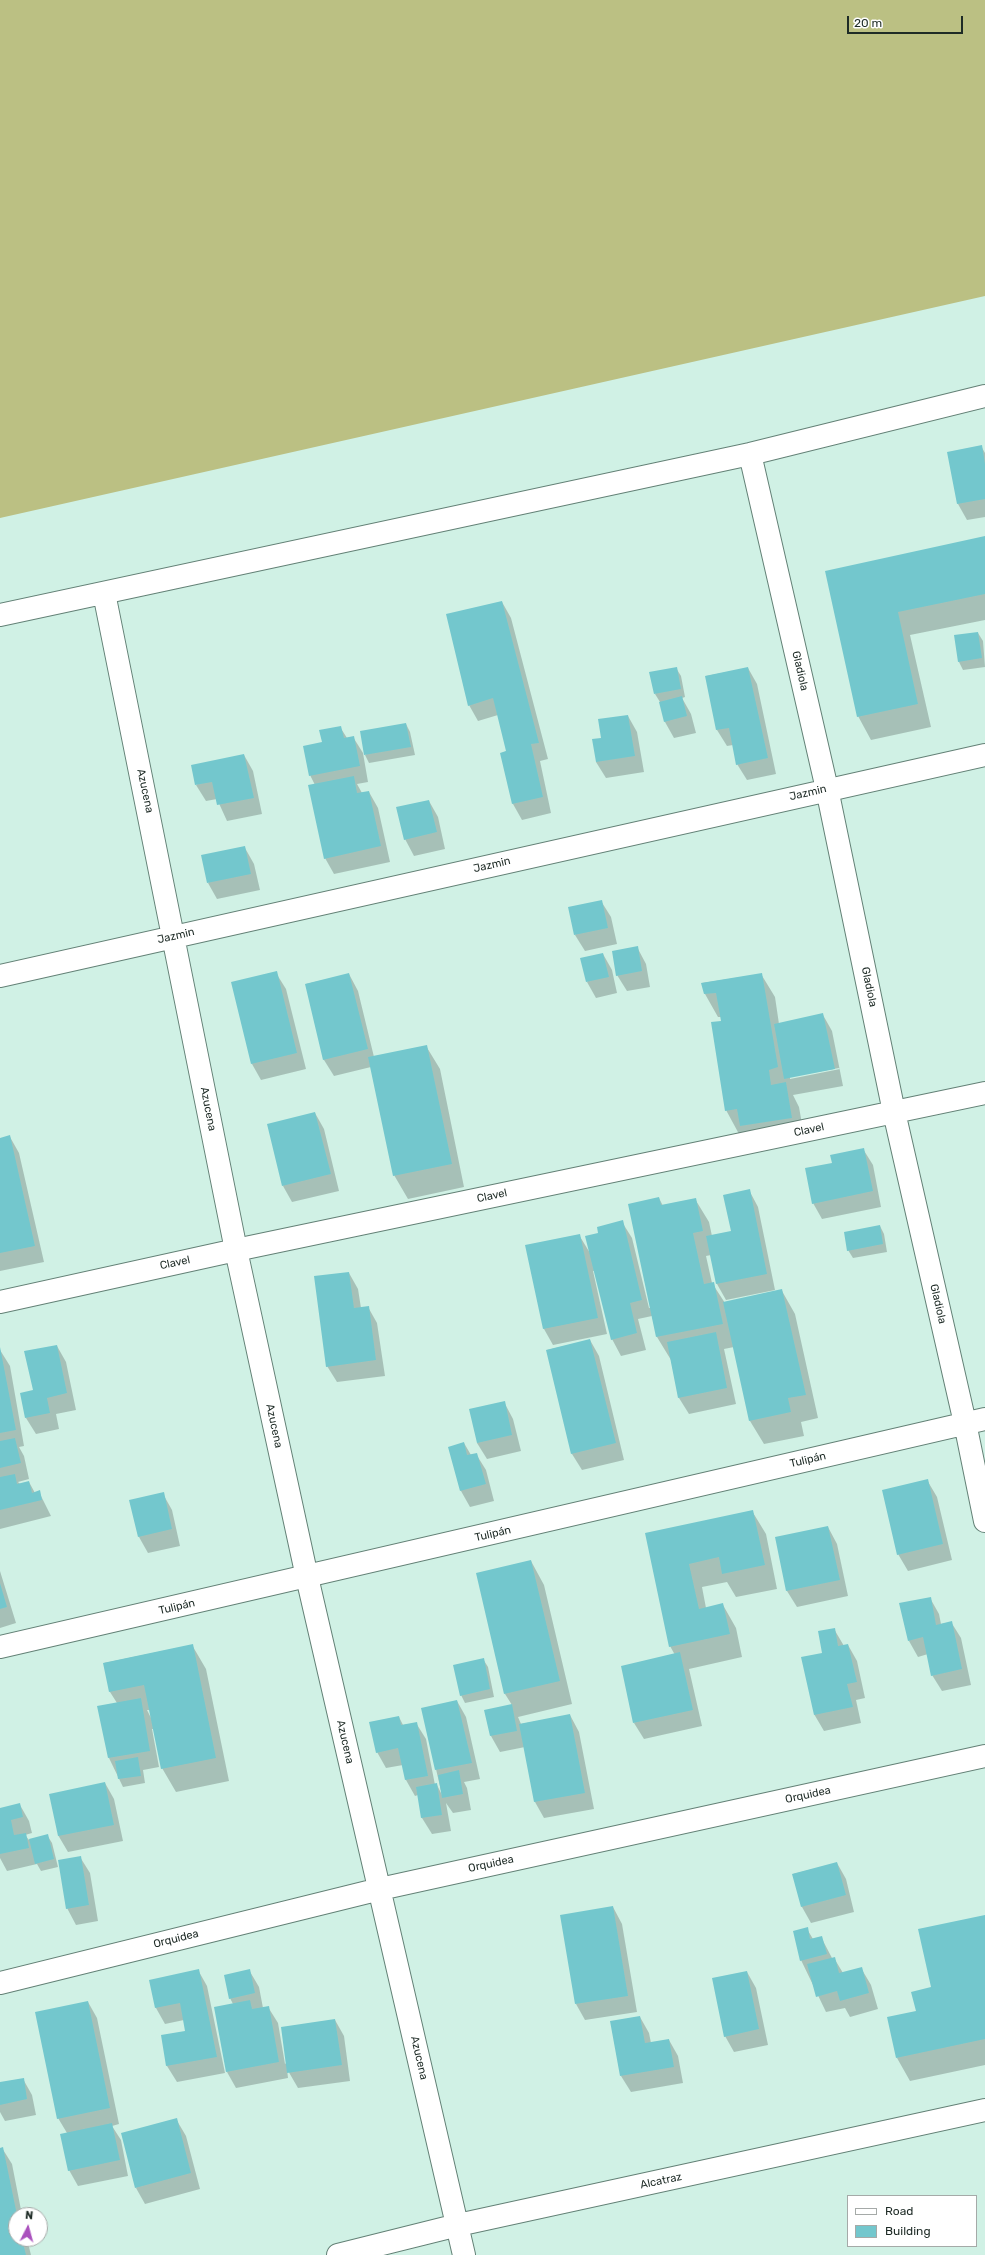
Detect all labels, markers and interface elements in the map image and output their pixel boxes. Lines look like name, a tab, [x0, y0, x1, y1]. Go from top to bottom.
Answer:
scale bar	[849, 8, 965, 34]
text: 20 m	[854, 16, 882, 30]
street label: Gladiola	[789, 650, 811, 692]
street label: Azucena	[134, 768, 156, 814]
street label: Jazmin	[788, 782, 828, 804]
street label: Jazmin	[472, 854, 512, 876]
street label: Jazmin	[156, 925, 196, 947]
street label: Gladiola	[858, 966, 880, 1008]
street label: Azucena	[197, 1086, 219, 1132]
street label: Clavel	[793, 1120, 825, 1140]
street label: Clavel	[476, 1186, 508, 1206]
street label: Clavel	[159, 1253, 191, 1273]
street label: Gladiola	[927, 1283, 949, 1325]
street label: Azucena	[263, 1403, 285, 1449]
street label: Tulipán	[789, 1449, 827, 1471]
street label: Tulipán	[474, 1523, 512, 1545]
street label: Tulipán	[158, 1596, 196, 1618]
street label: Azucena	[334, 1719, 356, 1765]
street label: Orquidea	[784, 1784, 832, 1806]
street label: Orquidea	[467, 1853, 515, 1875]
street label: Orquidea	[152, 1927, 200, 1951]
street label: Azucena	[408, 2035, 430, 2081]
street label: Alcatraz	[639, 2170, 683, 2192]
legend	[847, 2195, 977, 2247]
text: Road	[885, 2204, 913, 2218]
north arrow	[8, 2207, 48, 2247]
text: N	[25, 2209, 34, 2222]
text: Building	[885, 2224, 931, 2238]

